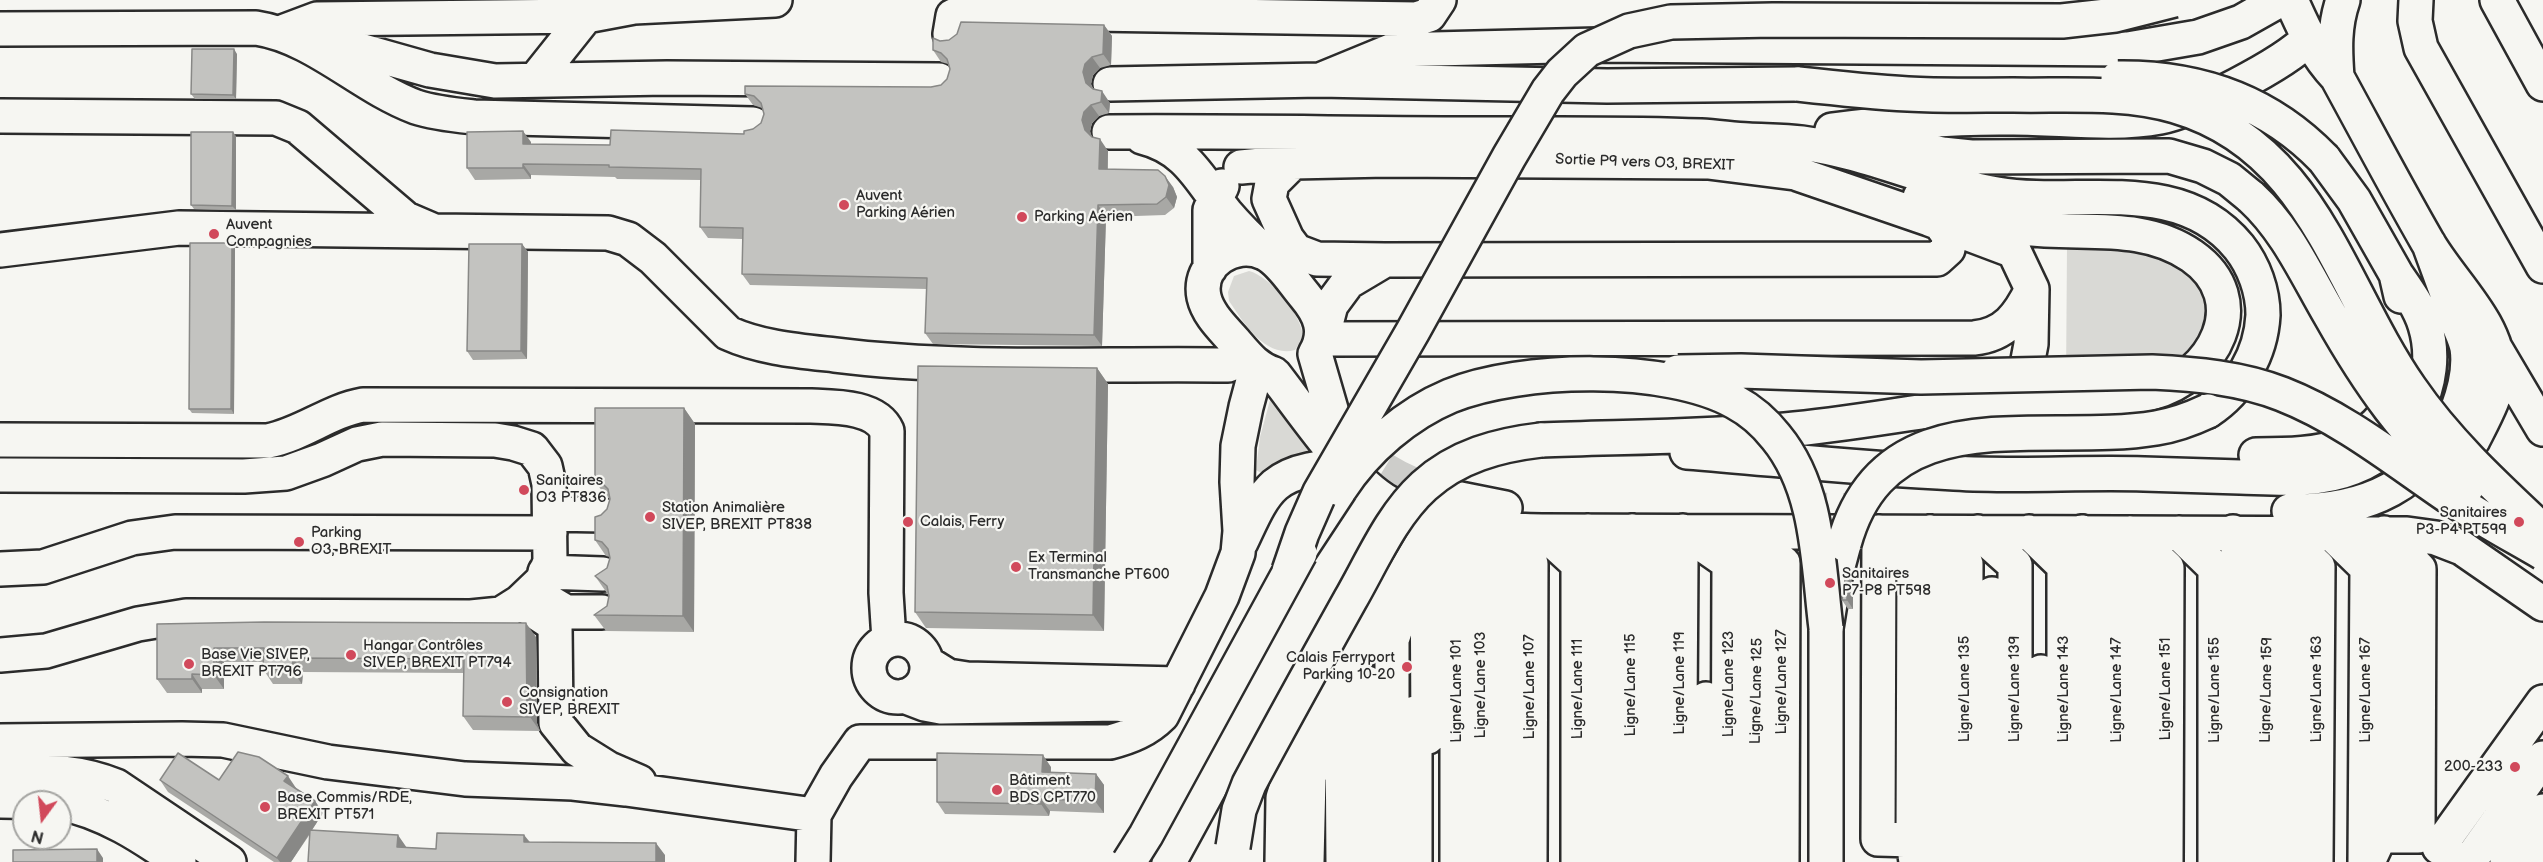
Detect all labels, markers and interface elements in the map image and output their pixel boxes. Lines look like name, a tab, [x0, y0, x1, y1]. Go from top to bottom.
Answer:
street label: Sortie P9 vers O3, BREXIT	[1555, 151, 1735, 175]
place label: Auvent Parking Aérien	[856, 187, 955, 222]
marker: Auvent Parking Aérien	[837, 198, 851, 212]
place label: Parking Aérien	[1034, 208, 1133, 226]
marker: Parking Aérien	[1015, 210, 1029, 224]
place label: Auvent Compagnies	[226, 216, 312, 251]
marker: Auvent Compagnies	[207, 227, 221, 241]
place label: Sanitaires O3 PT836	[536, 472, 606, 507]
marker: Sanitaires O3 PT836	[517, 483, 531, 497]
place label: Station Animalière SIVEP, BREXIT PT838	[662, 499, 812, 534]
place label: Sanitaires P3-P4 PT599	[2416, 504, 2507, 539]
marker: Station Animalière SIVEP, BREXIT PT838	[643, 510, 657, 524]
place label: Calais, Ferry	[920, 513, 1004, 531]
marker: Calais, Ferry	[901, 515, 915, 529]
marker: Sanitaires P3-P4 PT599	[2512, 515, 2526, 529]
place label: Parking O3, BREXIT	[311, 524, 391, 559]
marker: Parking O3, BREXIT	[292, 535, 306, 549]
place label: Ex Terminal Transmanche PT600	[1028, 549, 1170, 584]
marker: Ex Terminal Transmanche PT600	[1009, 560, 1023, 574]
place label: Sanitaires P7-P8 PT598	[1842, 565, 1931, 600]
marker: Sanitaires P7-P8 PT598	[1823, 576, 1837, 590]
street label: Ligne/Lane 127	[1773, 629, 1791, 735]
street label: Ligne/Lane 119	[1671, 631, 1689, 735]
street label: Ligne/Lane 123	[1720, 631, 1738, 737]
street label: Ligne/Lane 103	[1472, 632, 1490, 738]
street label: Ligne/Lane 115	[1622, 633, 1640, 737]
street label: Ligne/Lane 107	[1521, 635, 1539, 739]
street label: Ligne/Lane 143	[2055, 635, 2073, 743]
street label: Ligne/Lane 163	[2308, 635, 2326, 743]
street label: Ligne/Lane 135	[1956, 636, 1974, 742]
street label: Ligne/Lane 139	[2006, 636, 2024, 742]
place label: Hangar Contrôles SIVEP, BREXIT PT794	[363, 637, 512, 672]
street label: Ligne/Lane 147	[2108, 637, 2126, 743]
street label: Ligne/Lane 151	[2157, 637, 2175, 741]
street label: Ligne/Lane 155	[2206, 637, 2224, 743]
street label: Ligne/Lane 159	[2257, 637, 2277, 743]
street label: Ligne/Lane 167	[2357, 637, 2375, 743]
street label: Ligne/Lane 125	[1747, 638, 1767, 744]
street label: Ligne/Lane 101	[1448, 639, 1466, 743]
street label: Ligne/Lane 111	[1569, 639, 1587, 739]
place label: Base Vie SIVEP, BREXIT PT796	[201, 646, 310, 681]
marker: Hangar Contrôles SIVEP, BREXIT PT794	[344, 648, 358, 662]
place label: Calais Ferryport Parking 10-20	[1286, 649, 1395, 684]
marker: Base Vie SIVEP, BREXIT PT796	[182, 657, 196, 671]
marker: Calais Ferryport Parking 10-20	[1400, 660, 1414, 674]
place label: Consignation SIVEP, BREXIT	[519, 684, 620, 719]
marker: Consignation SIVEP, BREXIT	[500, 695, 514, 709]
place label: 200-233	[2444, 758, 2503, 776]
marker: 200-233	[2508, 760, 2522, 774]
place label: Bâtiment BDS CPT770	[1009, 772, 1096, 807]
marker: Bâtiment BDS CPT770	[990, 783, 1004, 797]
place label: Base Commis/RDE, BREXIT PT571	[277, 789, 412, 824]
north arrow	[12, 790, 72, 850]
marker: Base Commis/RDE, BREXIT PT571	[258, 800, 272, 814]
text: N	[29, 825, 46, 847]

